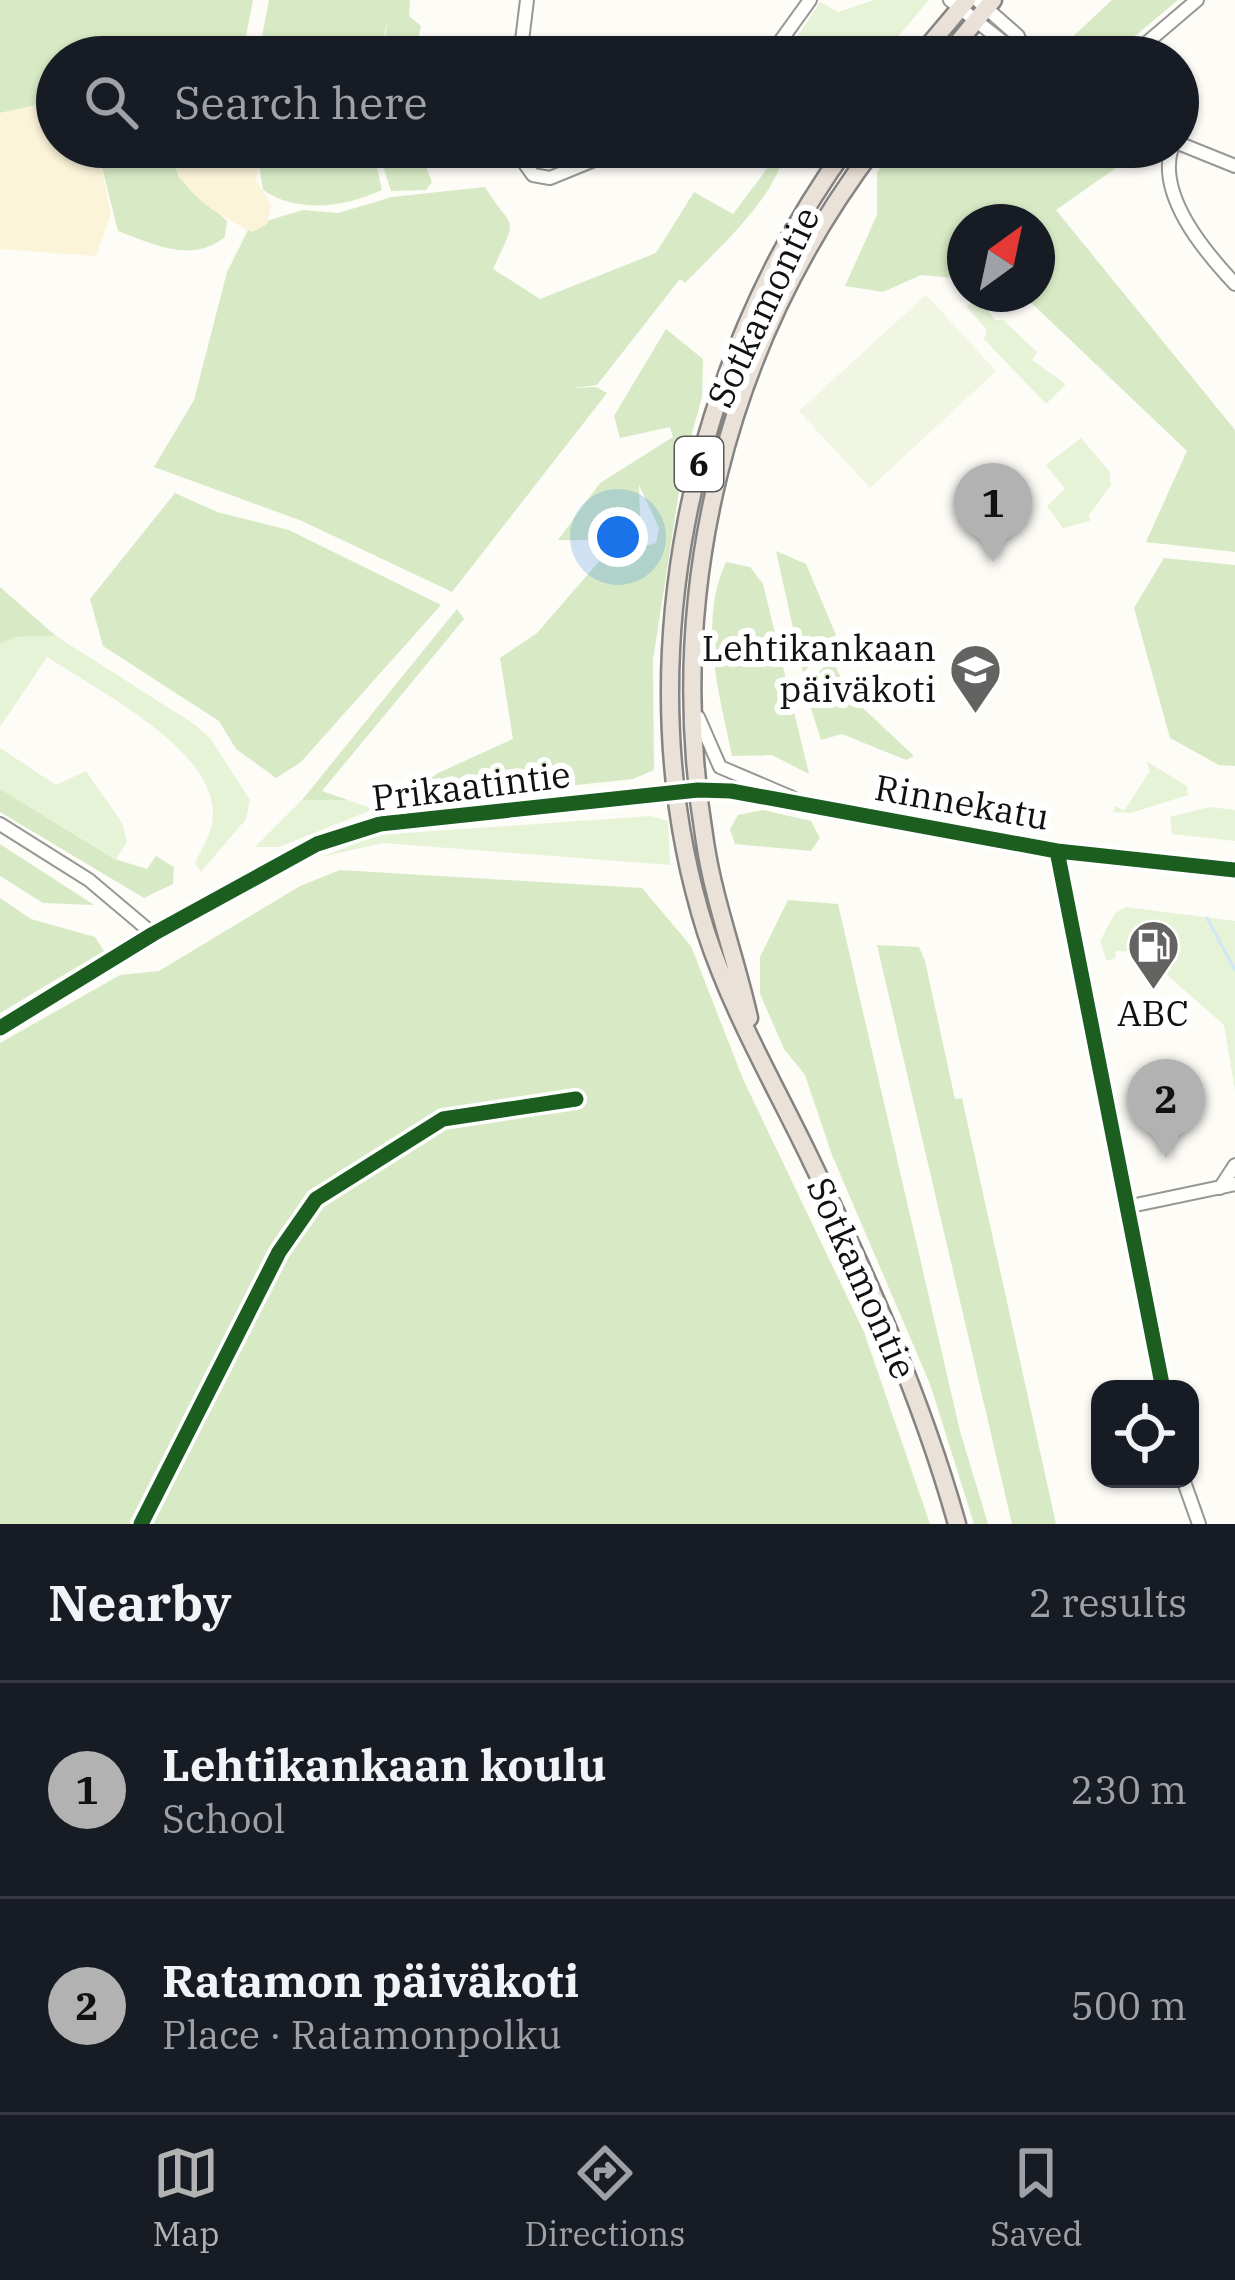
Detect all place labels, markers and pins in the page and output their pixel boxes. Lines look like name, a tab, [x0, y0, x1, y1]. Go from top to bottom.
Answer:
pin: 1	[954, 463, 1032, 562]
place label: Lehtikankaan päiväkoti	[702, 624, 936, 712]
school or university icon: Lehtikankaan päiväkoti	[947, 641, 1003, 715]
fuel station icon: ABC	[1125, 917, 1181, 991]
place label: ABC	[1117, 989, 1189, 1036]
pin: 2	[1127, 1059, 1205, 1158]

